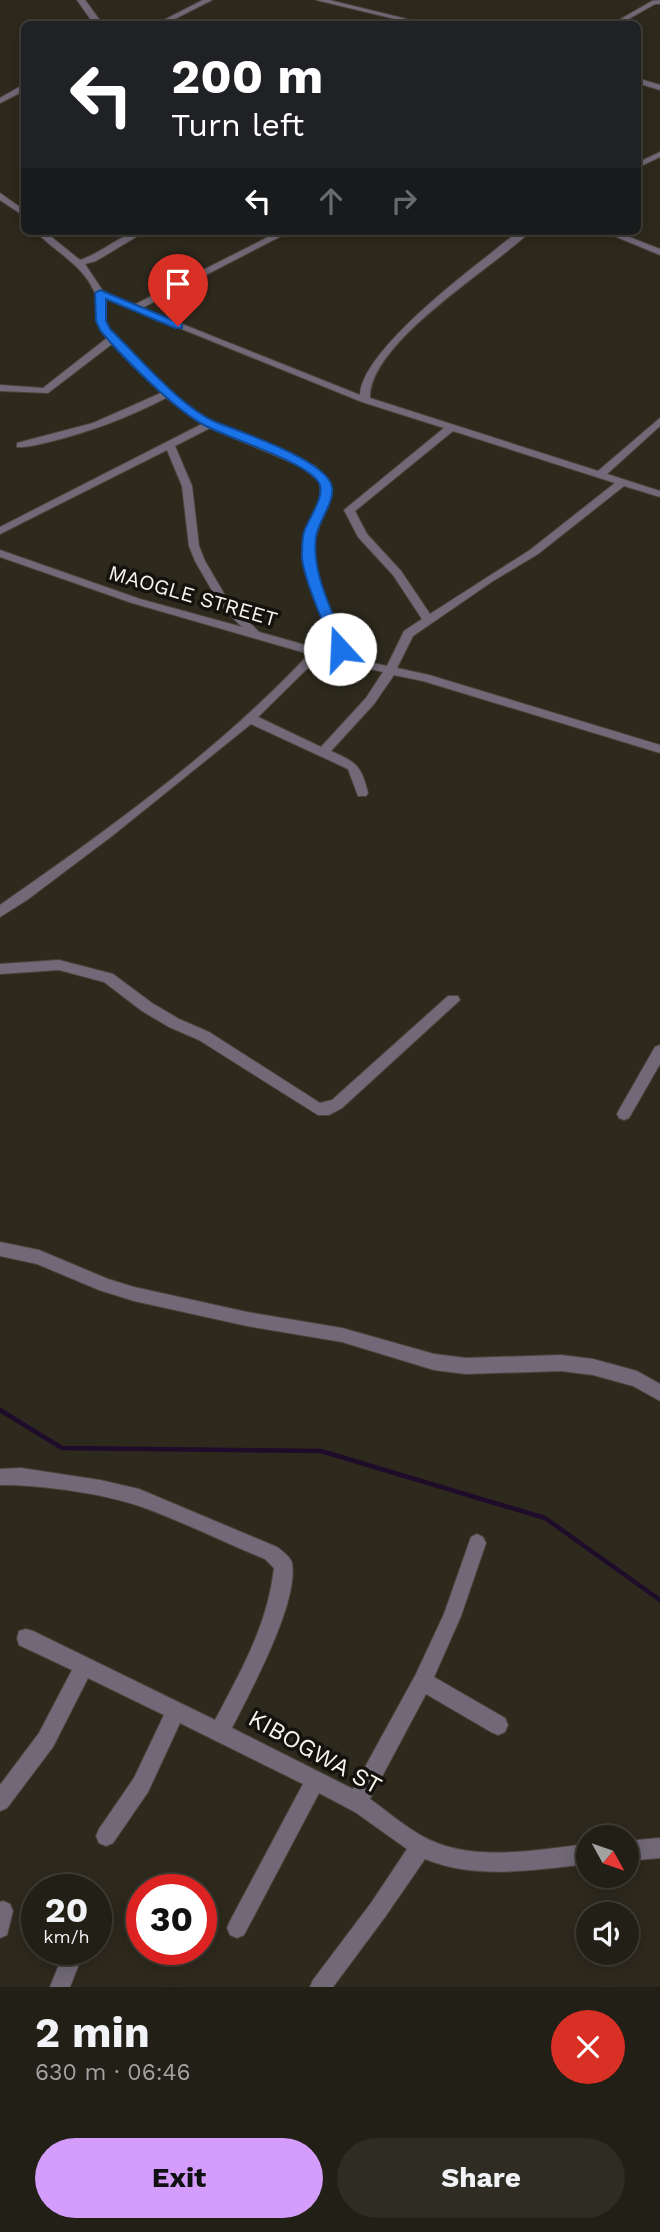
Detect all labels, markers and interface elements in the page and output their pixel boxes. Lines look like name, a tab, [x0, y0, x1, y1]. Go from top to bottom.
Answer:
text: 200 m	[171, 47, 323, 105]
icon: left	[56, 49, 147, 140]
text: Turn left	[171, 106, 304, 144]
icon: left	[239, 182, 277, 220]
icon: ahead	[312, 182, 350, 220]
icon: right	[385, 182, 423, 220]
pin	[148, 254, 208, 326]
icon: arrive	[159, 265, 197, 303]
street label: MAOGLE STREET	[106, 559, 281, 632]
position arrow	[303, 612, 377, 686]
street label: KIBOGWA ST	[243, 1704, 387, 1800]
north arrow	[576, 1825, 639, 1888]
map controls	[576, 1825, 639, 1965]
speed limit sign: 30	[126, 1874, 217, 1965]
text: 20	[45, 1889, 88, 1931]
button: sound	[576, 1902, 639, 1965]
text: km/h	[43, 1926, 90, 1947]
text: 2 min	[35, 2008, 150, 2057]
button: close	[551, 2010, 625, 2084]
text: 630 m · 06:46	[35, 2059, 190, 2086]
button: Exit	[35, 2138, 323, 2218]
button: Share	[337, 2138, 625, 2218]

